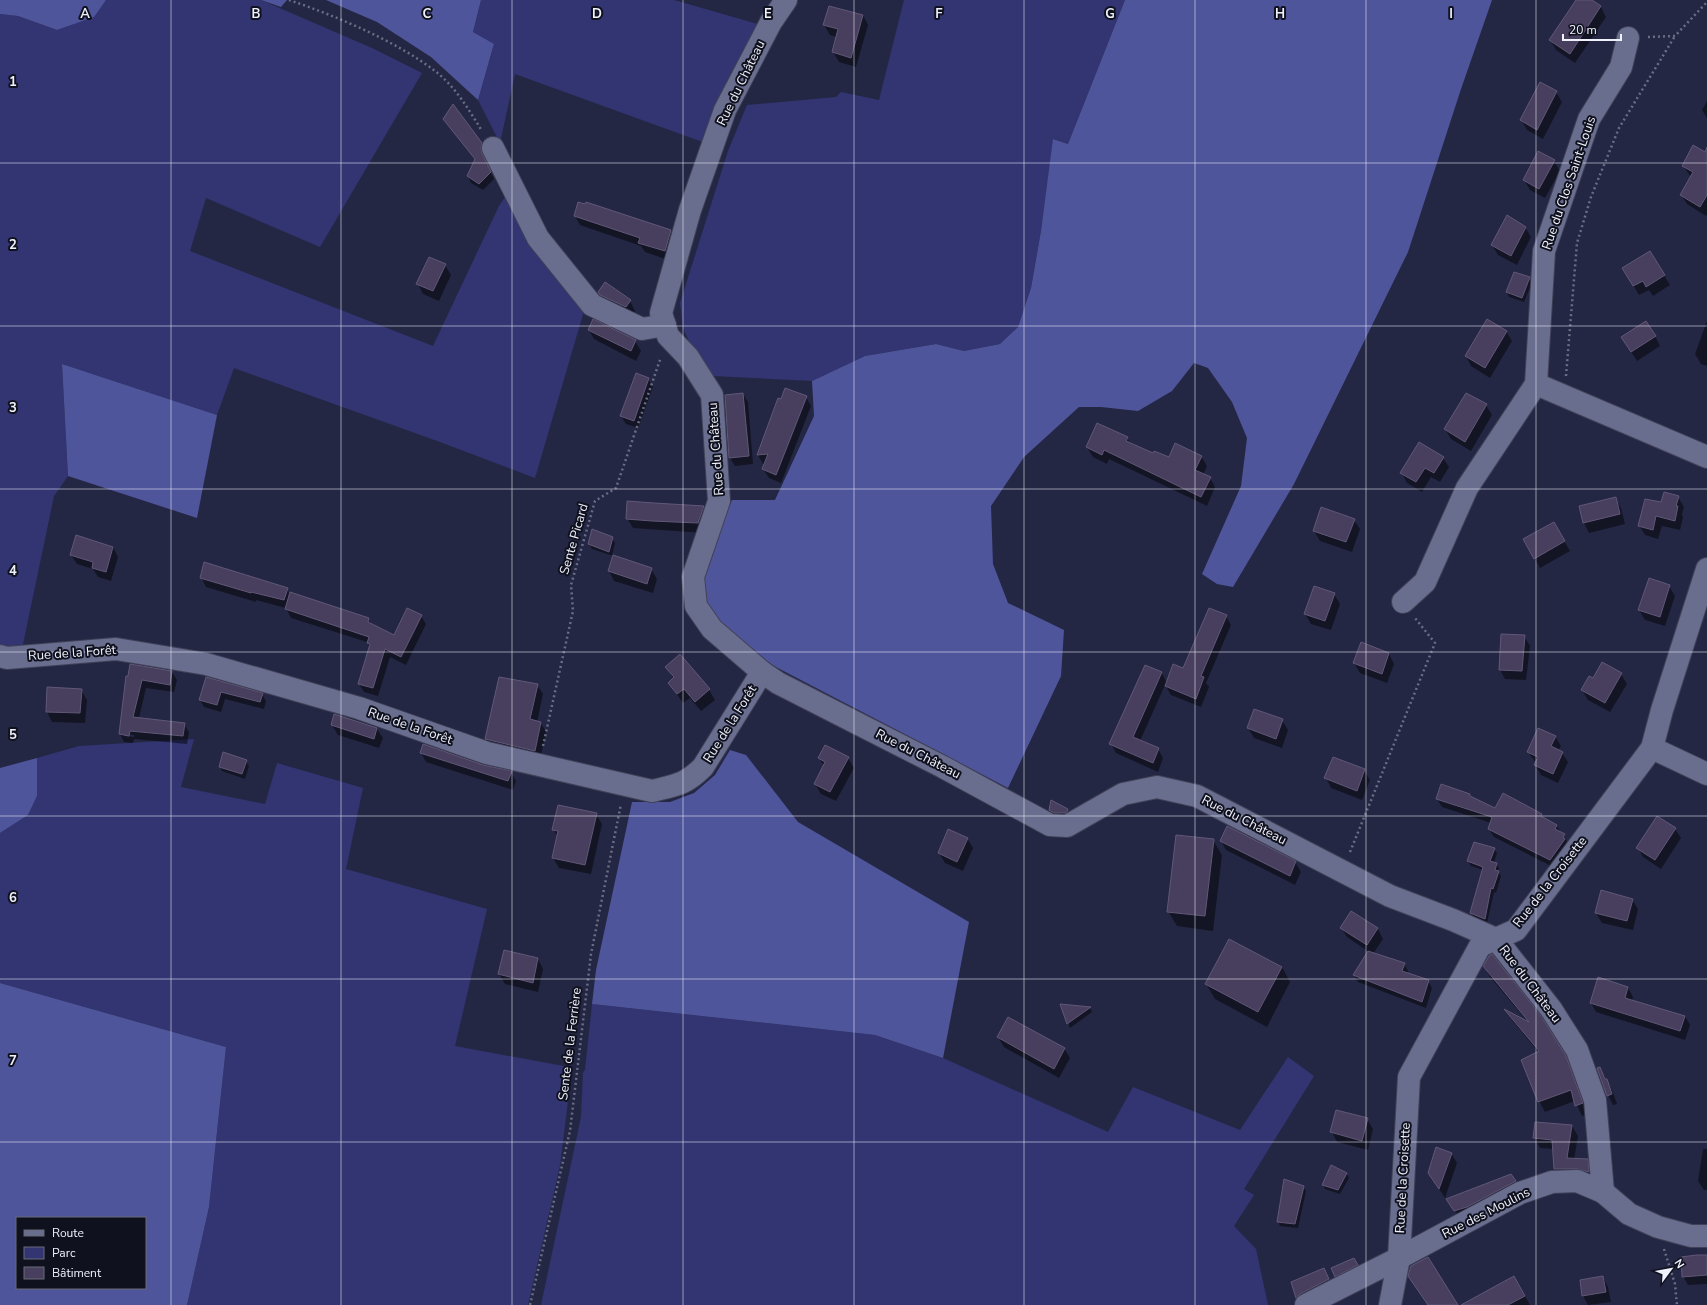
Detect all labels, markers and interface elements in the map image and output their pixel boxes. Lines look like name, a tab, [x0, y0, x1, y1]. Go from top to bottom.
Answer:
text: A	[80, 5, 90, 23]
text: B	[252, 5, 261, 23]
text: C	[423, 5, 432, 23]
text: D	[592, 5, 602, 23]
text: E	[764, 5, 772, 23]
text: F	[935, 5, 943, 23]
text: G	[1105, 5, 1115, 23]
text: H	[1275, 5, 1285, 23]
text: I	[1449, 5, 1453, 23]
scale bar	[1563, 16, 1621, 42]
text: 20 m	[1569, 22, 1597, 38]
street label: Rue du Château	[713, 37, 769, 129]
text: 1	[9, 73, 17, 91]
street label: Rue du Clos Saint-Louis	[1538, 114, 1600, 252]
text: 2	[9, 236, 17, 254]
text: 3	[9, 399, 17, 417]
street label: Rue du Château	[704, 402, 728, 496]
street label: Sente Picard	[555, 501, 593, 577]
text: 4	[9, 562, 17, 580]
street label: Rue de la Forêt	[27, 641, 117, 665]
street label: Rue de la Forêt	[699, 681, 761, 766]
street label: Rue de la Forêt	[365, 703, 455, 749]
street label: Rue du Château	[872, 725, 964, 783]
text: 5	[9, 726, 17, 744]
street label: Rue du Château	[1198, 791, 1290, 849]
street label: Rue de la Croisette	[1509, 833, 1591, 931]
text: 6	[9, 889, 17, 907]
street label: Rue du Château	[1495, 941, 1565, 1027]
street label: Sente de la Ferrière	[554, 987, 586, 1101]
text: 7	[9, 1052, 17, 1070]
street label: Rue de la Croisette	[1391, 1122, 1415, 1234]
street label: Rue des Moulins	[1439, 1183, 1533, 1243]
legend	[16, 1217, 146, 1289]
text: Route	[52, 1225, 84, 1241]
text: Parc	[52, 1245, 76, 1261]
north arrow	[1651, 1249, 1691, 1289]
text: N	[1671, 1256, 1688, 1271]
text: Bâtiment	[52, 1265, 102, 1281]

